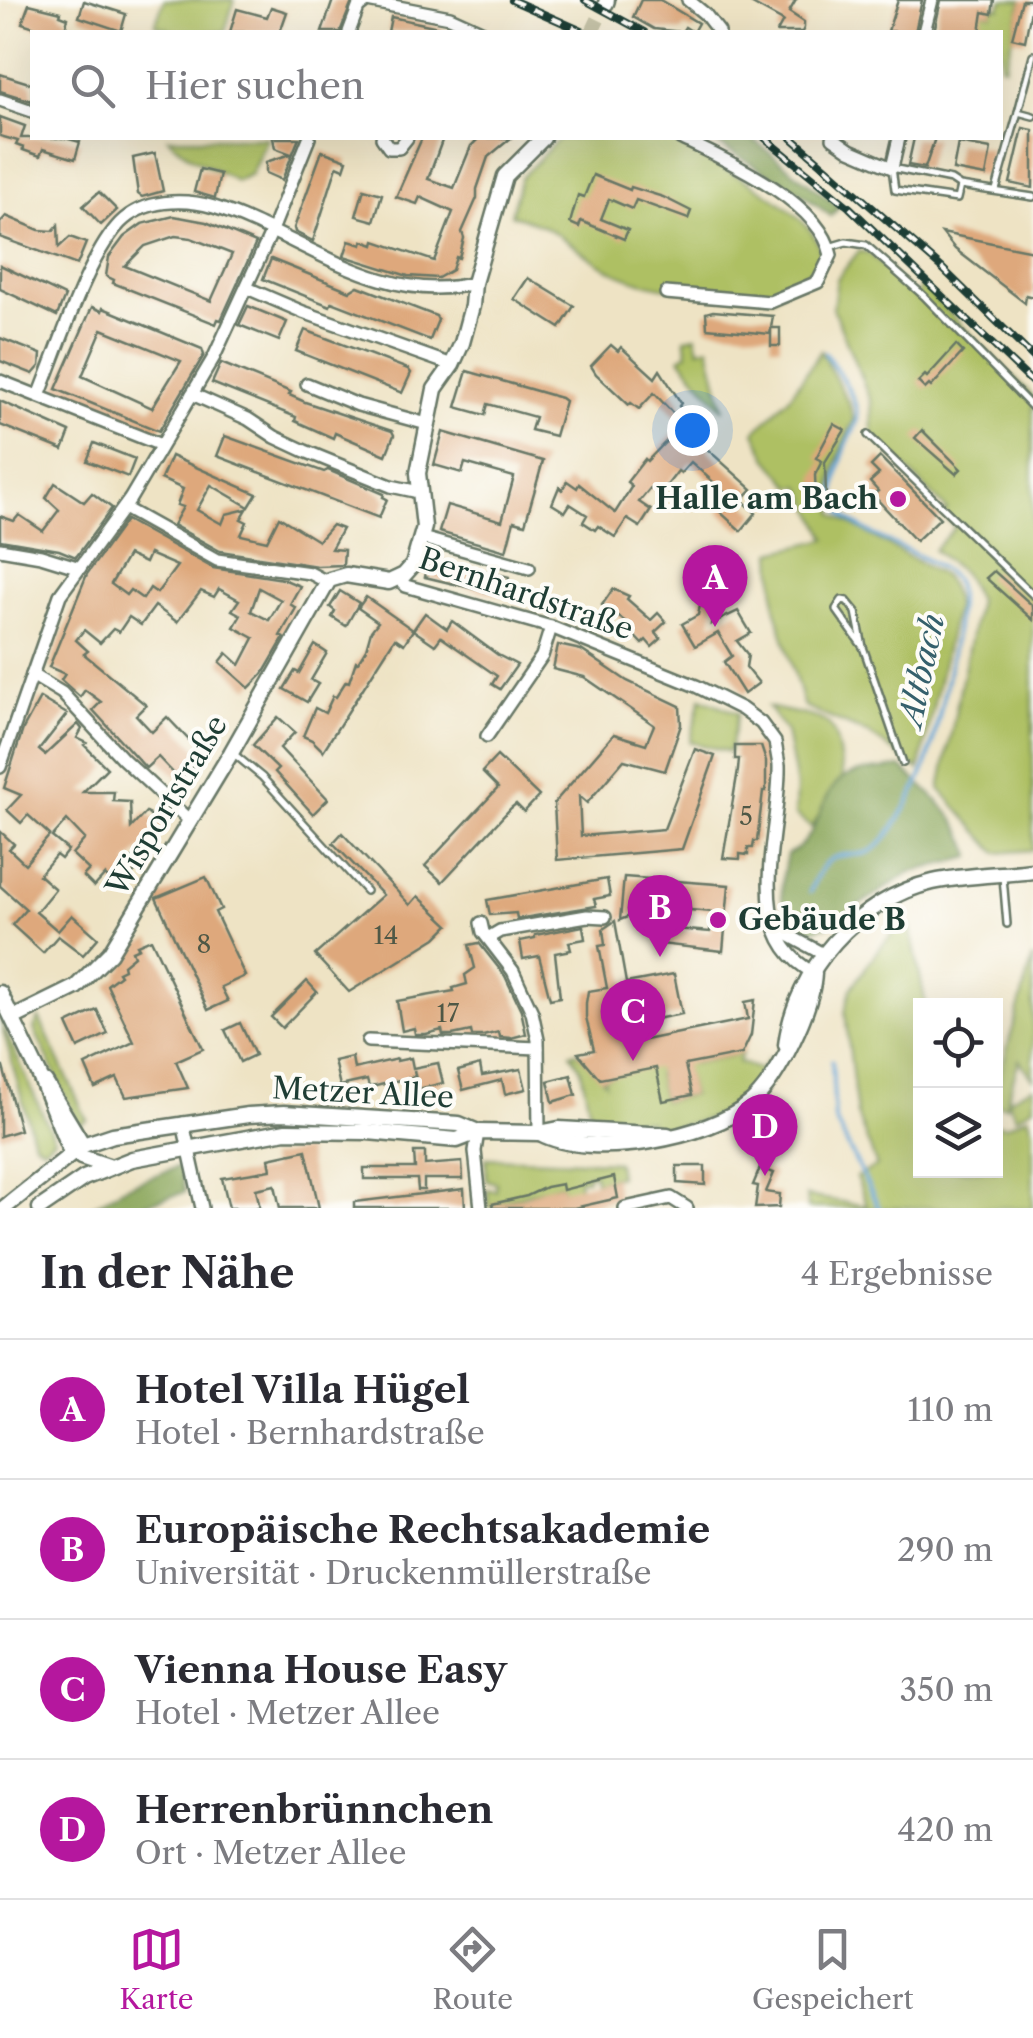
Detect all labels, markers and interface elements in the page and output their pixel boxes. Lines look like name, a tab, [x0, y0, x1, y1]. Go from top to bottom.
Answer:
search box	[30, 30, 1003, 140]
icon: search	[65, 58, 120, 113]
text: Hier suchen	[145, 62, 365, 109]
your location	[667, 405, 718, 456]
place label: Halle am Bach	[655, 480, 878, 517]
marker: Halle am Bach	[887, 488, 909, 510]
street label: Bernhardstraße	[414, 540, 638, 647]
pin: A	[682, 544, 748, 627]
water label: Altbach	[890, 610, 952, 735]
street label: Wisportstraße	[98, 709, 235, 904]
house number: 5	[739, 801, 753, 832]
pin: B	[628, 874, 692, 957]
place label: Gebäude B	[738, 901, 906, 938]
marker: Gebäude B	[707, 909, 729, 931]
house number: 14	[374, 920, 398, 951]
house number: 8	[197, 929, 211, 960]
pin: C	[600, 978, 666, 1061]
house number: 17	[437, 998, 460, 1029]
map controls	[913, 998, 1003, 1178]
button: locate	[913, 998, 1003, 1088]
street label: Metzer Allee	[271, 1069, 455, 1116]
button: layers	[913, 1088, 1003, 1178]
pin: D	[732, 1094, 798, 1176]
text: In der Nähe	[40, 1247, 294, 1299]
text: 4 Ergebnisse	[801, 1254, 993, 1293]
text: Hotel Villa Hügel	[135, 1366, 470, 1413]
text: A	[60, 1390, 85, 1429]
text: 110 m	[907, 1390, 993, 1429]
text: Hotel · Bernhardstraße	[135, 1413, 485, 1452]
text: Europäische Rechtsakademie	[135, 1506, 710, 1553]
text: B	[61, 1530, 84, 1569]
text: 290 m	[897, 1530, 993, 1569]
text: Universität · Druckenmüllerstraße	[135, 1553, 651, 1592]
text: Vienna House Easy	[135, 1646, 507, 1693]
text: C	[60, 1670, 85, 1709]
text: 350 m	[899, 1670, 993, 1709]
text: Hotel · Metzer Allee	[135, 1693, 440, 1732]
text: Herrenbrünnchen	[135, 1786, 493, 1833]
text: D	[59, 1810, 86, 1849]
text: 420 m	[897, 1810, 993, 1849]
text: Ort · Metzer Allee	[135, 1833, 406, 1872]
tab: Karte	[120, 1922, 193, 2016]
tab: Route	[433, 1922, 513, 2016]
tab: Gespeichert	[752, 1922, 913, 2016]

